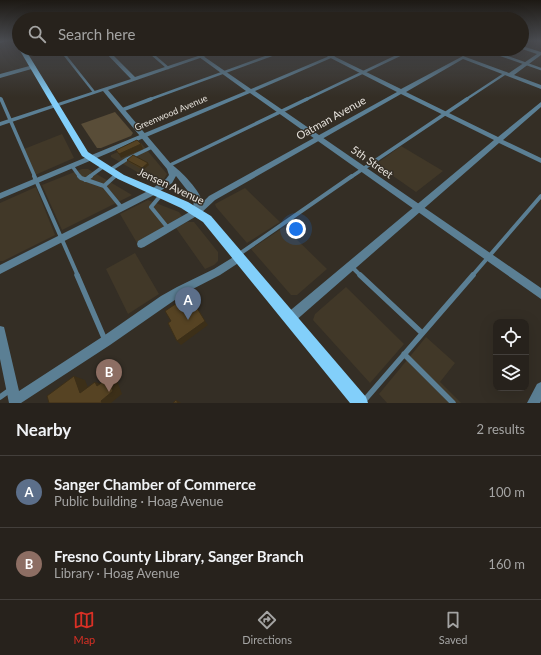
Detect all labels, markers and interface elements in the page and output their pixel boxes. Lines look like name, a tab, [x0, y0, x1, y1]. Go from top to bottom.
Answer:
search box	[12, 12, 529, 56]
icon: search	[26, 23, 48, 45]
text: Search here	[58, 25, 135, 43]
street label: Greenwood Avenue	[133, 92, 209, 133]
street label: Oatman Avenue	[294, 93, 368, 142]
street label: 5th Street	[349, 142, 396, 181]
street label: Jensen Avenue	[136, 164, 207, 207]
your location	[286, 219, 306, 239]
pin: A	[175, 287, 201, 320]
map controls	[493, 319, 529, 391]
button: locate	[493, 319, 529, 355]
button: layers	[493, 355, 529, 391]
pin: B	[96, 359, 122, 392]
text: Nearby	[16, 419, 71, 440]
text: 2 results	[477, 421, 525, 437]
text: Sanger Chamber of Commerce	[54, 475, 256, 493]
text: A	[24, 484, 34, 500]
text: 100 m	[488, 484, 525, 500]
text: Public building · Hoag Avenue	[54, 493, 223, 509]
text: Fresno County Library, Sanger Branch	[54, 547, 304, 565]
text: B	[25, 556, 33, 572]
text: 160 m	[488, 556, 525, 572]
text: Library · Hoag Avenue	[54, 565, 180, 581]
tab: Map	[73, 609, 95, 646]
tab: Directions	[242, 609, 292, 646]
tab: Saved	[439, 609, 468, 646]

